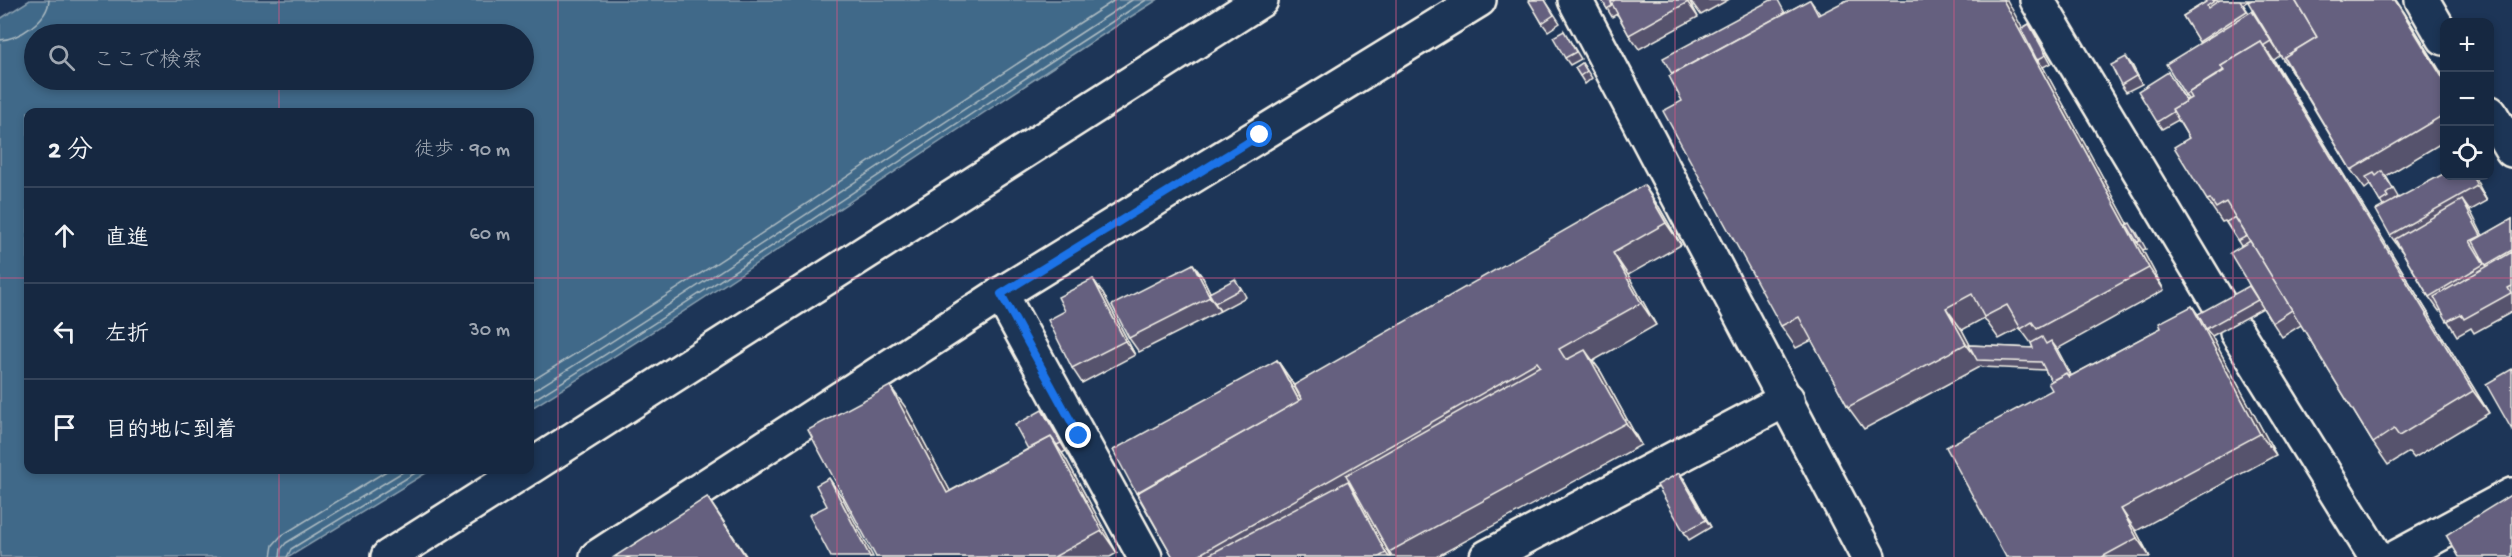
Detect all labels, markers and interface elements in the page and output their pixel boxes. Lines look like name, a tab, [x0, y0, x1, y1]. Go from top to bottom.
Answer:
map controls	[2440, 18, 2494, 180]
button: +	[2440, 18, 2494, 72]
search box	[24, 24, 534, 90]
icon: search	[45, 41, 78, 74]
text: ここで検索	[93, 49, 203, 75]
button: −	[2440, 72, 2494, 126]
route start	[1246, 121, 1272, 147]
button: locate	[2440, 126, 2494, 180]
text: 2 分	[48, 137, 93, 168]
text: 徒歩 · 90 m	[414, 140, 510, 163]
icon: ahead	[48, 219, 81, 252]
text: 60 m	[470, 224, 510, 247]
text: 直進	[105, 227, 149, 253]
icon: left	[48, 315, 81, 348]
text: 30 m	[469, 320, 510, 343]
text: 左折	[105, 323, 149, 349]
icon: arrive	[48, 411, 81, 444]
text: 目的地に到着	[105, 419, 237, 445]
route end	[1065, 422, 1091, 448]

